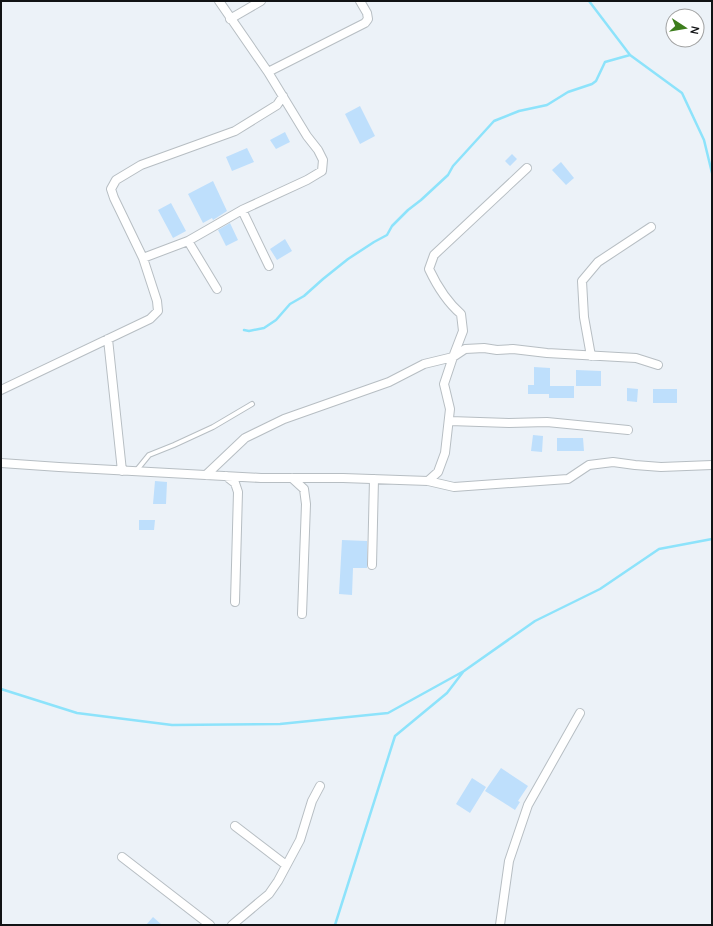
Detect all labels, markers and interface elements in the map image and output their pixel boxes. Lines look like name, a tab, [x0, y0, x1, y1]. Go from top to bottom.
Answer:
north arrow	[665, 8, 705, 48]
text: N	[687, 25, 703, 36]

